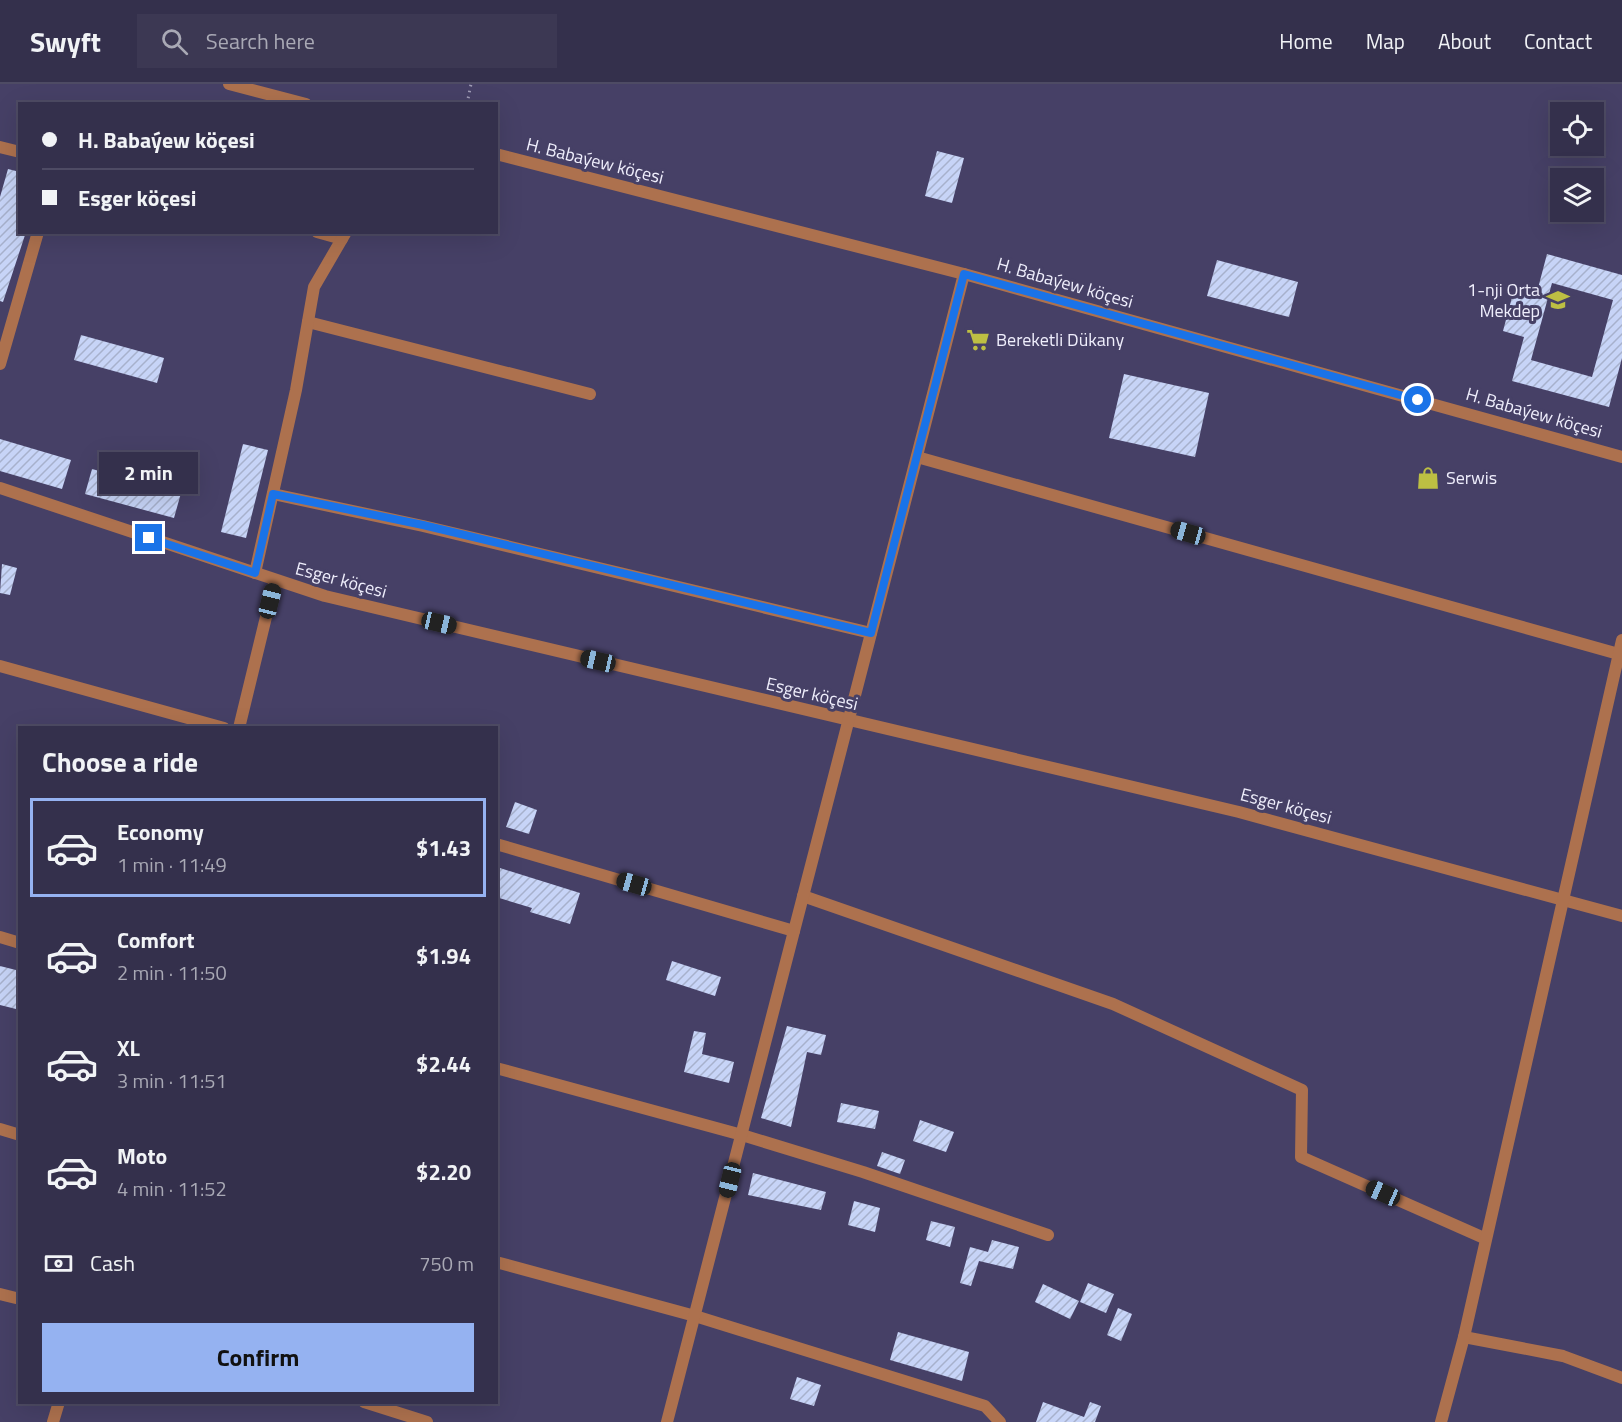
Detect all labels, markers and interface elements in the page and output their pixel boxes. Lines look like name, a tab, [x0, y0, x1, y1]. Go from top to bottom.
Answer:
search box	[137, 14, 557, 68]
text: Swyft	[30, 20, 101, 63]
text: Search here	[206, 24, 315, 58]
icon: search	[158, 25, 191, 58]
text: Home	[1279, 25, 1333, 57]
text: Map	[1366, 25, 1405, 57]
text: About	[1438, 25, 1491, 57]
text: Contact	[1524, 25, 1592, 57]
map controls	[1550, 102, 1604, 222]
button: locate	[1550, 102, 1604, 156]
text: H. Babaýew köçesi	[78, 123, 255, 157]
street label: H. Babaýew köçesi	[524, 130, 667, 191]
button: layers	[1550, 168, 1604, 222]
text: Esger köçesi	[78, 181, 196, 215]
street label: H. Babaýew köçesi	[994, 250, 1137, 315]
place label: 1-nji Orta Mekdep	[1467, 276, 1540, 324]
school or university icon: 1-nji Orta Mekdep	[1545, 287, 1571, 313]
place label: Bereketli Dükany	[996, 326, 1124, 353]
supermarket icon: Bereketli Dükany	[965, 327, 991, 353]
street label: H. Babaýew köçesi	[1463, 380, 1606, 445]
route start	[1404, 386, 1431, 413]
callout: 2 min	[100, 451, 198, 493]
text: 2 min	[124, 457, 173, 488]
place label: Serwis	[1446, 464, 1497, 491]
shop icon: Serwis	[1415, 465, 1441, 491]
car	[1168, 519, 1208, 547]
route end	[135, 524, 162, 551]
street label: Esger köçesi	[292, 554, 390, 605]
car	[257, 581, 283, 621]
car	[419, 610, 459, 636]
car	[578, 648, 618, 674]
street label: Esger köçesi	[763, 670, 861, 717]
text: Choose a ride	[42, 741, 198, 782]
street label: Esger köçesi	[1237, 780, 1335, 831]
text: Economy	[117, 815, 204, 849]
icon: car	[45, 821, 99, 875]
text: $1.43	[416, 831, 471, 865]
text: 1 min · 11:49	[117, 849, 227, 880]
car	[614, 870, 654, 898]
text: Comfort	[117, 923, 195, 957]
icon: car	[45, 929, 99, 983]
text: $1.94	[416, 939, 471, 973]
text: 2 min · 11:50	[117, 957, 227, 988]
text: XL	[117, 1031, 140, 1065]
icon: car	[45, 1037, 99, 1091]
text: $2.44	[416, 1047, 471, 1081]
text: 3 min · 11:51	[117, 1065, 227, 1096]
text: Moto	[117, 1139, 167, 1173]
icon: car	[45, 1145, 99, 1199]
text: $2.20	[416, 1155, 471, 1189]
car	[717, 1160, 743, 1200]
text: 4 min · 11:52	[117, 1173, 227, 1204]
car	[1363, 1177, 1403, 1209]
text: Cash	[90, 1246, 135, 1280]
icon: cash	[42, 1247, 75, 1280]
text: 750 m	[419, 1248, 474, 1279]
button: Confirm	[42, 1323, 474, 1392]

